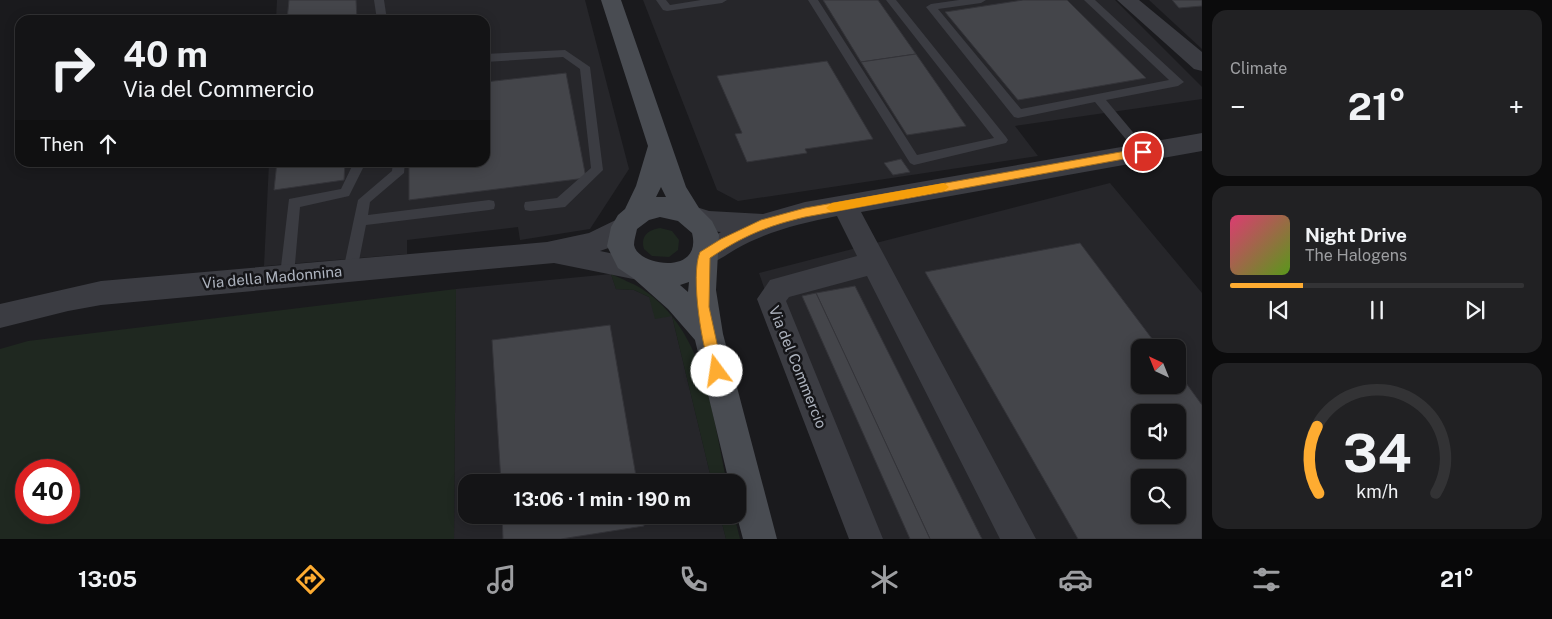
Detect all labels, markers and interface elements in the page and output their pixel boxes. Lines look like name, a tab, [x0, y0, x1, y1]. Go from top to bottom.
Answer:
text: 40 m	[123, 34, 208, 75]
icon: right	[40, 35, 105, 100]
text: Climate	[1230, 59, 1287, 78]
text: Via del Commercio	[123, 76, 314, 102]
text: 21°	[1348, 84, 1406, 129]
text: −	[1230, 90, 1246, 123]
text: +	[1508, 90, 1524, 123]
icon: ahead	[94, 130, 122, 158]
pin	[1122, 131, 1164, 173]
text: Then	[40, 133, 84, 155]
icon: arrive	[1129, 138, 1157, 166]
text: Night Drive	[1305, 224, 1407, 246]
text: The Halogens	[1305, 246, 1407, 265]
street label: Via della Madonnina	[201, 262, 343, 292]
icon: previous	[1265, 296, 1293, 324]
icon: pause	[1363, 296, 1391, 324]
icon: next	[1461, 296, 1489, 324]
street label: Via del Commercio	[766, 303, 830, 431]
north arrow	[1131, 339, 1186, 394]
map controls	[1131, 339, 1186, 524]
position arrow	[690, 344, 742, 396]
button: sound	[1131, 404, 1186, 459]
text: 34	[1343, 423, 1411, 484]
speed limit sign: 40	[15, 459, 80, 524]
button: search	[1131, 469, 1186, 524]
text: km/h	[1356, 481, 1398, 502]
text: 13:06 · 1 min · 190 m	[513, 488, 691, 510]
icon: directions	[293, 562, 328, 597]
icon: music	[484, 562, 519, 597]
icon: phone	[676, 562, 711, 597]
icon: climate	[867, 562, 902, 597]
icon: car	[1058, 562, 1093, 597]
icon: filters	[1249, 562, 1284, 597]
text: 13:05	[78, 566, 137, 592]
text: 21°	[1440, 566, 1474, 592]

